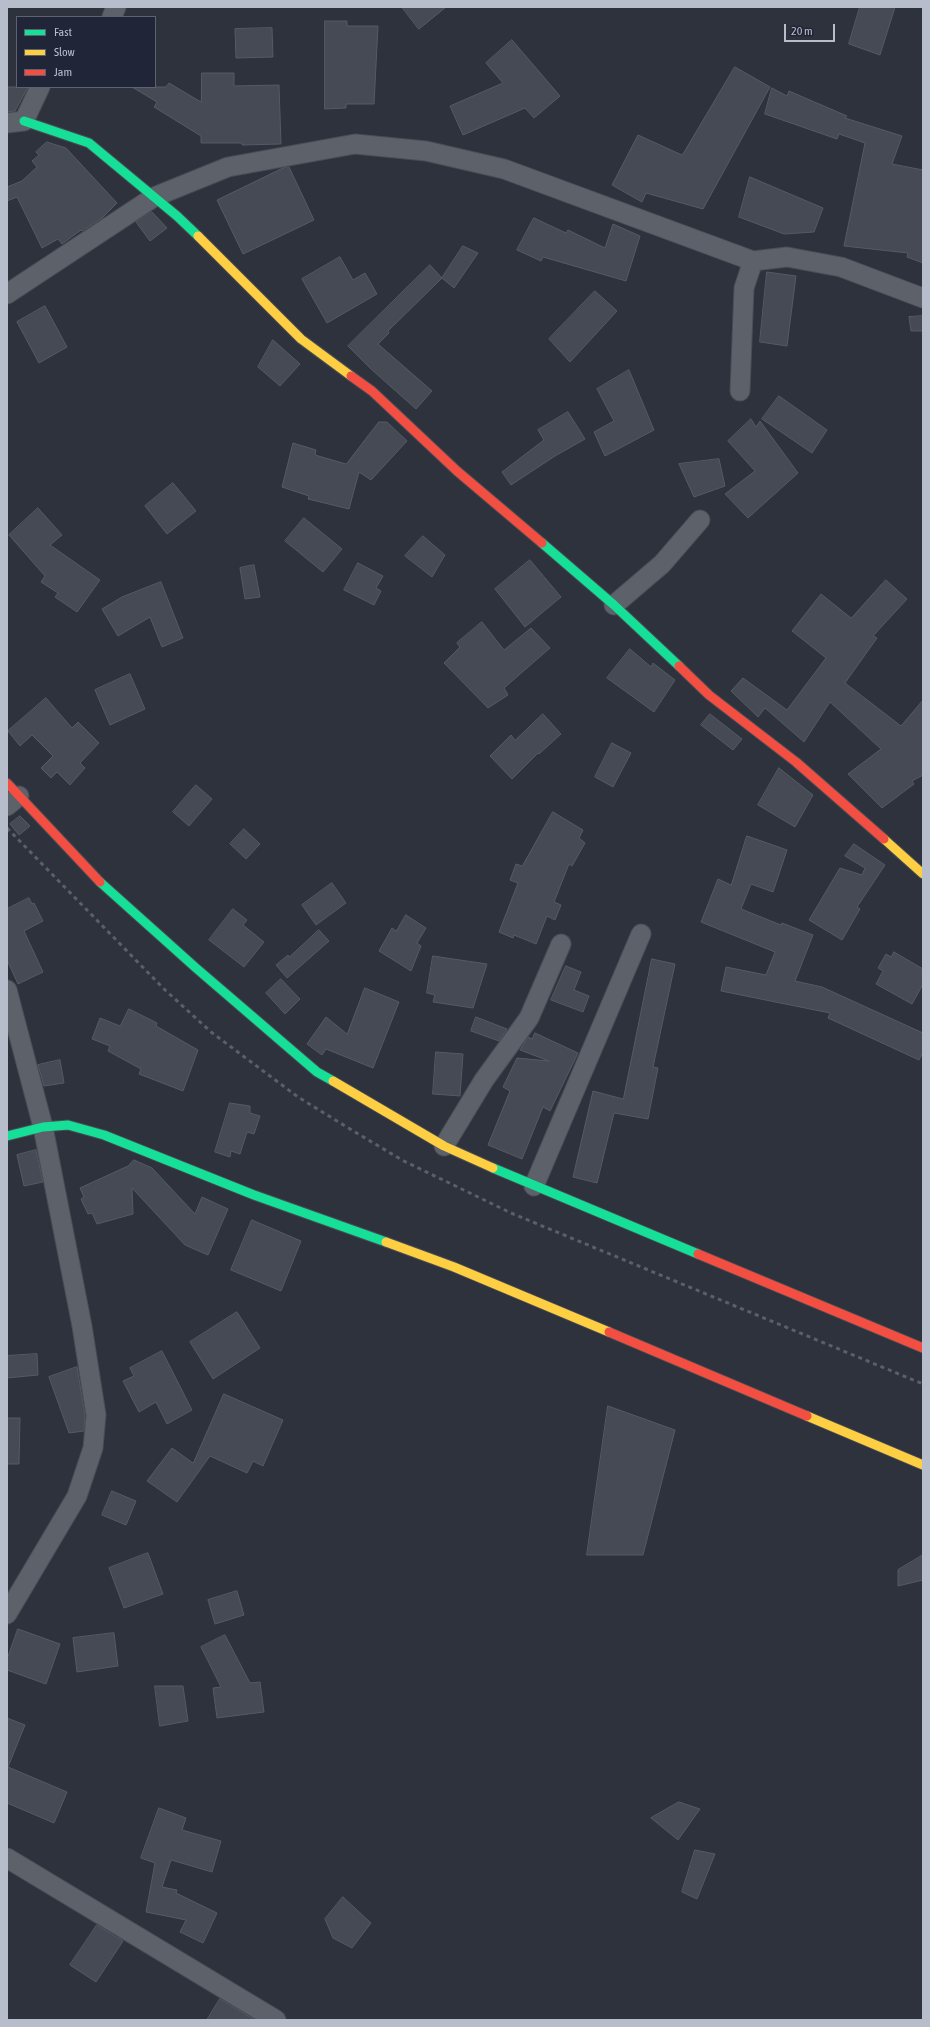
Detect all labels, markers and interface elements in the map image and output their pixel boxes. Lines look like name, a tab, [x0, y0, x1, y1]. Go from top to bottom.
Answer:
legend	[16, 16, 156, 88]
scale bar	[786, 16, 837, 42]
text: 20 m	[791, 24, 813, 38]
text: Fast	[54, 25, 72, 39]
text: Slow	[54, 45, 75, 59]
text: Jam	[54, 65, 72, 79]

